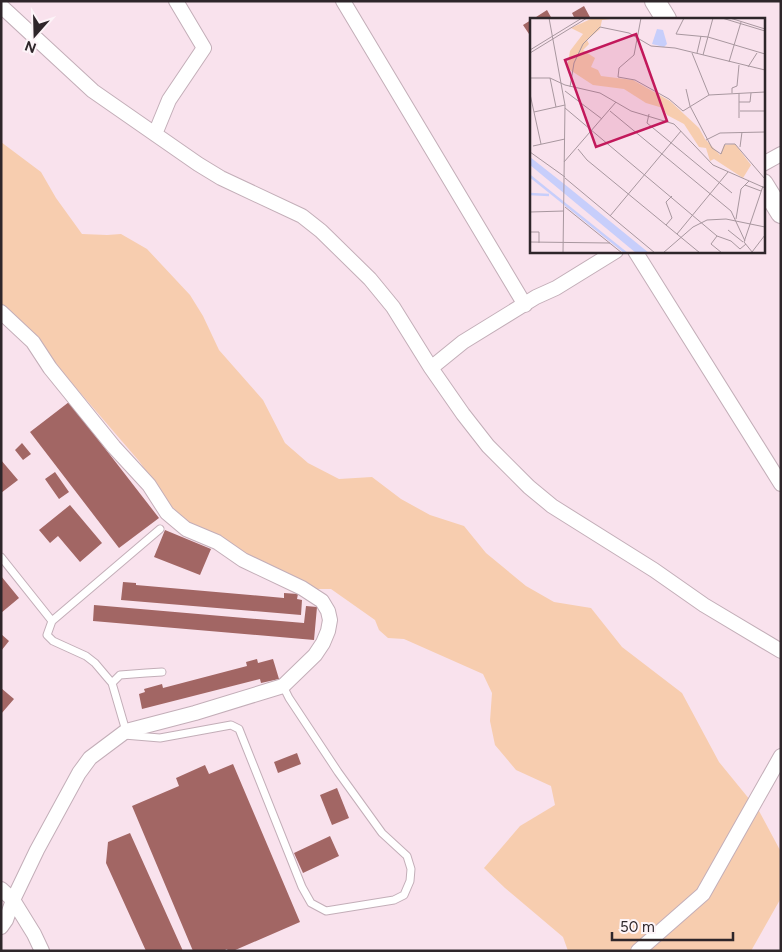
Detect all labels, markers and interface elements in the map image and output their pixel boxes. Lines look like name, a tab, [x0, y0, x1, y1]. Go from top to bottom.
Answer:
north arrow	[10, 10, 60, 60]
inset map	[530, 18, 764, 252]
text: N	[23, 37, 39, 57]
scale bar	[612, 910, 733, 942]
text: 50 m	[620, 918, 655, 936]

